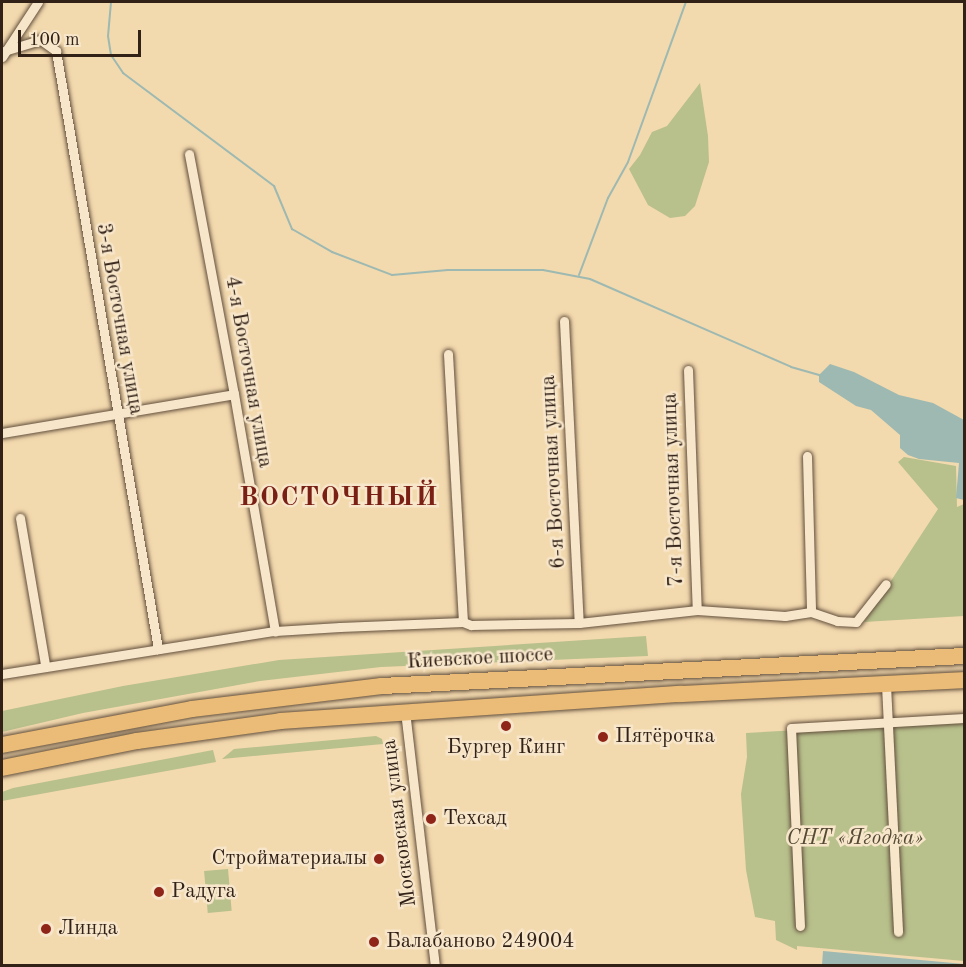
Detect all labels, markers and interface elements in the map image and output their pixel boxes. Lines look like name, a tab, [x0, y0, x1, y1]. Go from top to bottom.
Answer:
scale bar	[21, 18, 144, 56]
text: 100 m	[29, 31, 80, 49]
street label: 3-я Восточная улица	[90, 221, 148, 417]
street label: 4-я Восточная улица	[219, 274, 277, 470]
street label: 6-я Восточная улица	[536, 374, 572, 570]
street label: 7-я Восточная улица	[658, 393, 690, 587]
district label: ВОСТОЧНЫЙ	[239, 482, 439, 514]
street label: Киевское шоссе	[406, 643, 554, 675]
marker: Бургер Кинг	[499, 719, 513, 733]
place label: Пятёрочка	[615, 724, 715, 750]
marker: Пятёрочка	[596, 730, 610, 744]
place label: Бургер Кинг	[447, 735, 565, 761]
street label: Московская улица	[377, 738, 423, 908]
place label: Техсад	[443, 806, 506, 832]
marker: Техсад	[424, 812, 438, 826]
park label: СНТ «Ягодка»	[786, 826, 924, 852]
place label: Стройматериалы	[211, 846, 367, 872]
marker: Стройматериалы	[372, 852, 386, 866]
place label: Радуга	[171, 879, 236, 905]
marker: Радуга	[152, 885, 166, 899]
place label: Линда	[58, 916, 118, 942]
marker: Линда	[39, 922, 53, 936]
place label: Балабаново 249004	[386, 929, 574, 955]
marker: Балабаново 249004	[367, 935, 381, 949]

